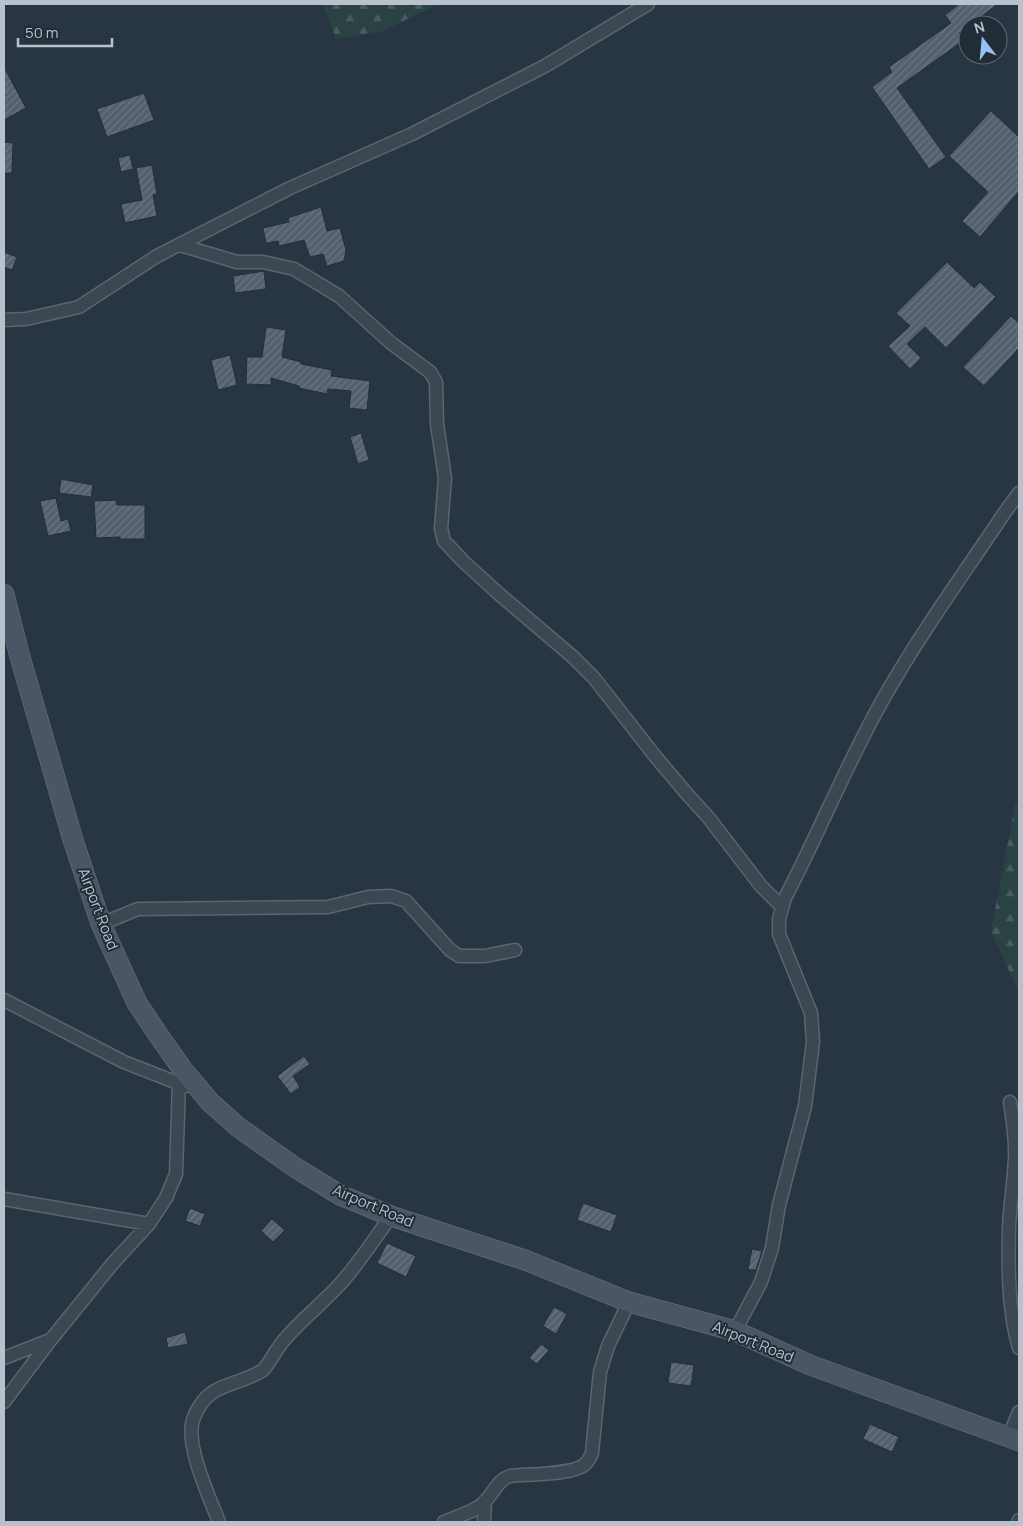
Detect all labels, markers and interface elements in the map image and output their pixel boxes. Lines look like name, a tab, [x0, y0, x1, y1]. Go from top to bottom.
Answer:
scale bar	[18, 15, 111, 47]
north arrow	[958, 15, 1008, 65]
text: N	[972, 17, 987, 38]
text: 50 m	[25, 22, 59, 43]
street label: Airport Road	[73, 865, 124, 953]
street label: Airport Road	[329, 1179, 417, 1232]
street label: Airport Road	[709, 1316, 797, 1367]

